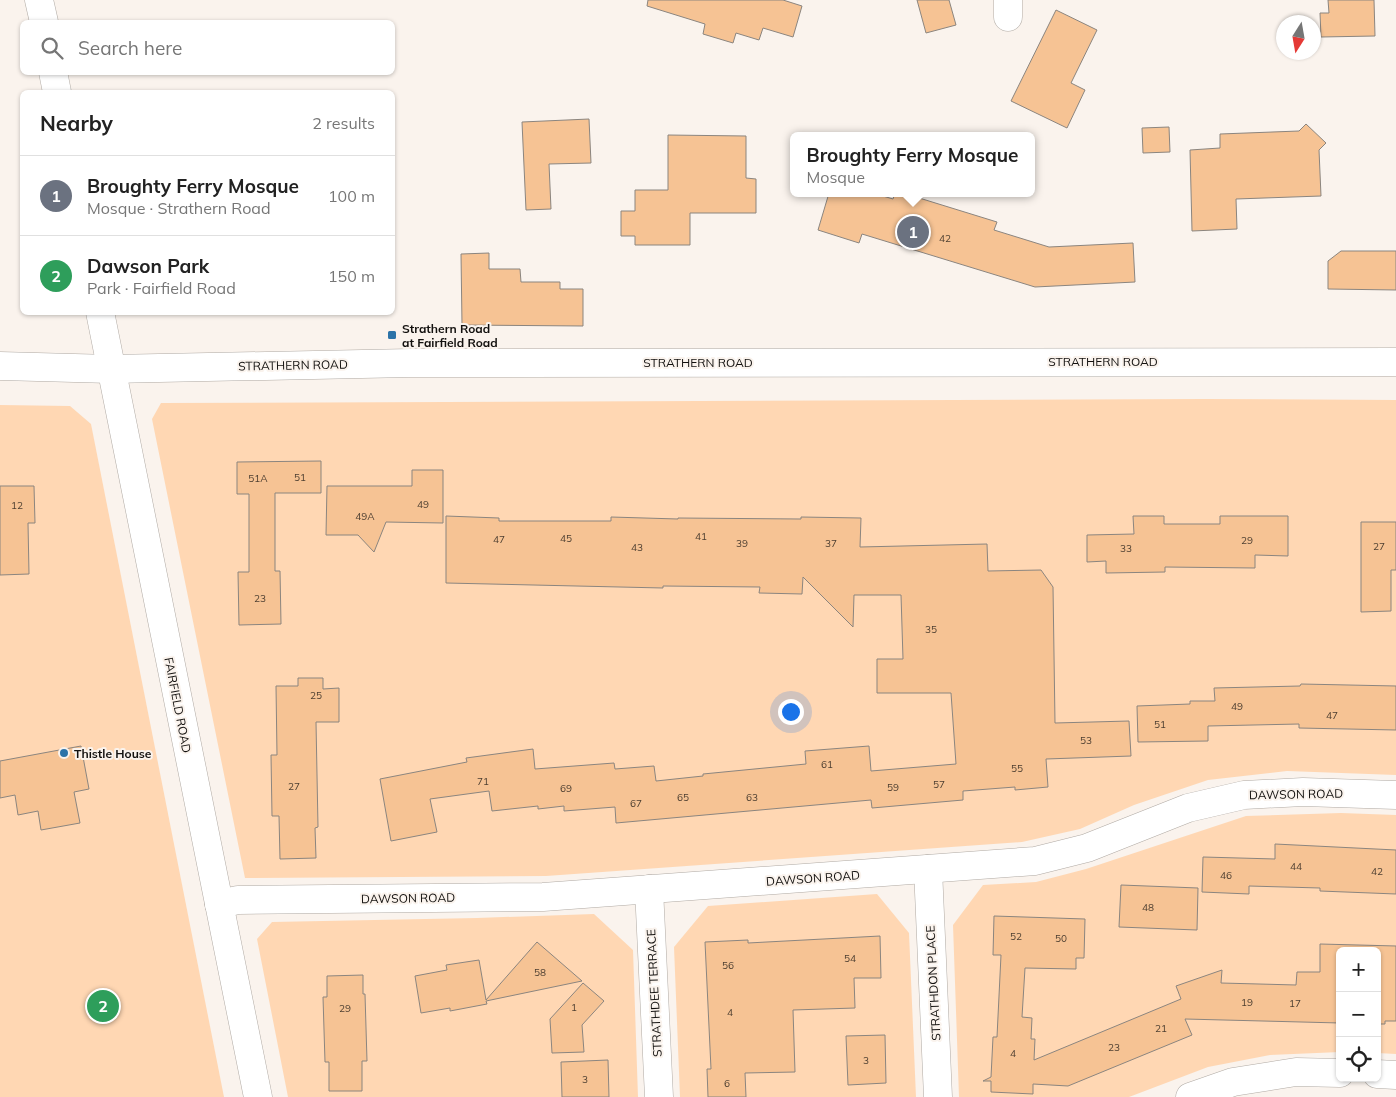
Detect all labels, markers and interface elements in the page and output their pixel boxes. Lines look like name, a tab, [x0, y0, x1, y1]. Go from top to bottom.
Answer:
north arrow	[1276, 15, 1321, 60]
search box	[20, 20, 395, 75]
icon: search	[38, 34, 66, 62]
text: Search here	[78, 36, 182, 60]
text: Nearby	[40, 110, 113, 136]
text: 2 results	[312, 113, 375, 133]
popup	[790, 132, 1035, 197]
text: Broughty Ferry Mosque	[807, 143, 1018, 167]
text: Mosque	[807, 167, 865, 187]
text: Broughty Ferry Mosque	[87, 174, 299, 198]
text: 1	[51, 186, 61, 206]
text: 100 m	[328, 186, 375, 206]
text: Mosque · Strathern Road	[87, 198, 271, 218]
pin: 1	[897, 213, 929, 251]
house number: 42	[939, 232, 951, 245]
text: Dawson Park	[87, 254, 209, 278]
text: 2	[51, 266, 61, 286]
text: 150 m	[328, 266, 375, 286]
text: Park · Fairfield Road	[87, 278, 236, 298]
place label: Strathern Road at Fairfield Road	[402, 321, 498, 350]
marker: Strathern Road at Fairfield Road	[386, 329, 398, 341]
street label: STRATHERN ROAD	[1048, 354, 1158, 369]
street label: STRATHERN ROAD	[643, 355, 753, 370]
street label: STRATHERN ROAD	[238, 357, 348, 373]
house number: 51	[294, 471, 306, 484]
house number: 51A	[248, 472, 268, 485]
house number: 49	[417, 498, 429, 511]
house number: 12	[11, 499, 23, 512]
house number: 49A	[355, 510, 375, 523]
house number: 41	[695, 530, 707, 543]
house number: 45	[560, 532, 572, 545]
house number: 47	[493, 533, 505, 546]
house number: 29	[1241, 534, 1253, 547]
house number: 39	[736, 537, 748, 550]
house number: 37	[825, 537, 837, 550]
house number: 27	[1373, 540, 1385, 553]
house number: 43	[631, 541, 643, 554]
house number: 33	[1120, 542, 1132, 555]
house number: 23	[254, 592, 266, 605]
house number: 35	[925, 623, 937, 636]
street label: FAIRFIELD ROAD	[161, 656, 195, 754]
house number: 25	[310, 689, 322, 702]
your location	[778, 699, 804, 725]
house number: 49	[1231, 700, 1243, 713]
house number: 47	[1326, 709, 1338, 722]
house number: 51	[1154, 718, 1166, 731]
house number: 53	[1080, 734, 1092, 747]
place label: Thistle House	[74, 746, 152, 761]
marker: Thistle House	[58, 747, 70, 759]
house number: 61	[821, 758, 833, 771]
house number: 55	[1011, 762, 1023, 775]
house number: 71	[477, 775, 489, 788]
house number: 57	[933, 778, 945, 791]
house number: 27	[288, 780, 300, 793]
house number: 59	[887, 781, 899, 794]
house number: 69	[560, 782, 572, 795]
street label: DAWSON ROAD	[1249, 786, 1343, 802]
house number: 65	[677, 791, 689, 804]
house number: 63	[746, 791, 758, 804]
house number: 67	[630, 797, 642, 810]
house number: 44	[1290, 860, 1302, 873]
house number: 42	[1371, 865, 1383, 878]
street label: DAWSON ROAD	[766, 867, 861, 889]
house number: 46	[1220, 869, 1232, 882]
street label: DAWSON ROAD	[361, 890, 455, 906]
house number: 48	[1142, 901, 1154, 914]
street label: STRATHDON PLACE	[922, 925, 944, 1041]
street label: STRATHDEE TERRACE	[643, 929, 665, 1057]
house number: 52	[1010, 930, 1022, 943]
house number: 50	[1055, 932, 1067, 945]
map controls	[1336, 947, 1381, 1082]
button: +	[1336, 947, 1381, 992]
house number: 54	[844, 952, 856, 965]
house number: 56	[722, 959, 734, 972]
house number: 58	[534, 966, 546, 979]
pin: 2	[87, 987, 119, 1025]
button: −	[1336, 992, 1381, 1037]
house number: 19	[1241, 996, 1253, 1009]
house number: 17	[1289, 997, 1301, 1010]
house number: 1	[571, 1001, 577, 1014]
house number: 29	[339, 1002, 351, 1015]
house number: 4	[727, 1006, 733, 1019]
house number: 21	[1155, 1022, 1167, 1035]
button: locate	[1336, 1037, 1381, 1082]
house number: 23	[1108, 1041, 1120, 1054]
house number: 4	[1010, 1047, 1016, 1060]
house number: 3	[863, 1054, 869, 1067]
house number: 3	[582, 1073, 588, 1086]
house number: 6	[724, 1077, 730, 1090]

